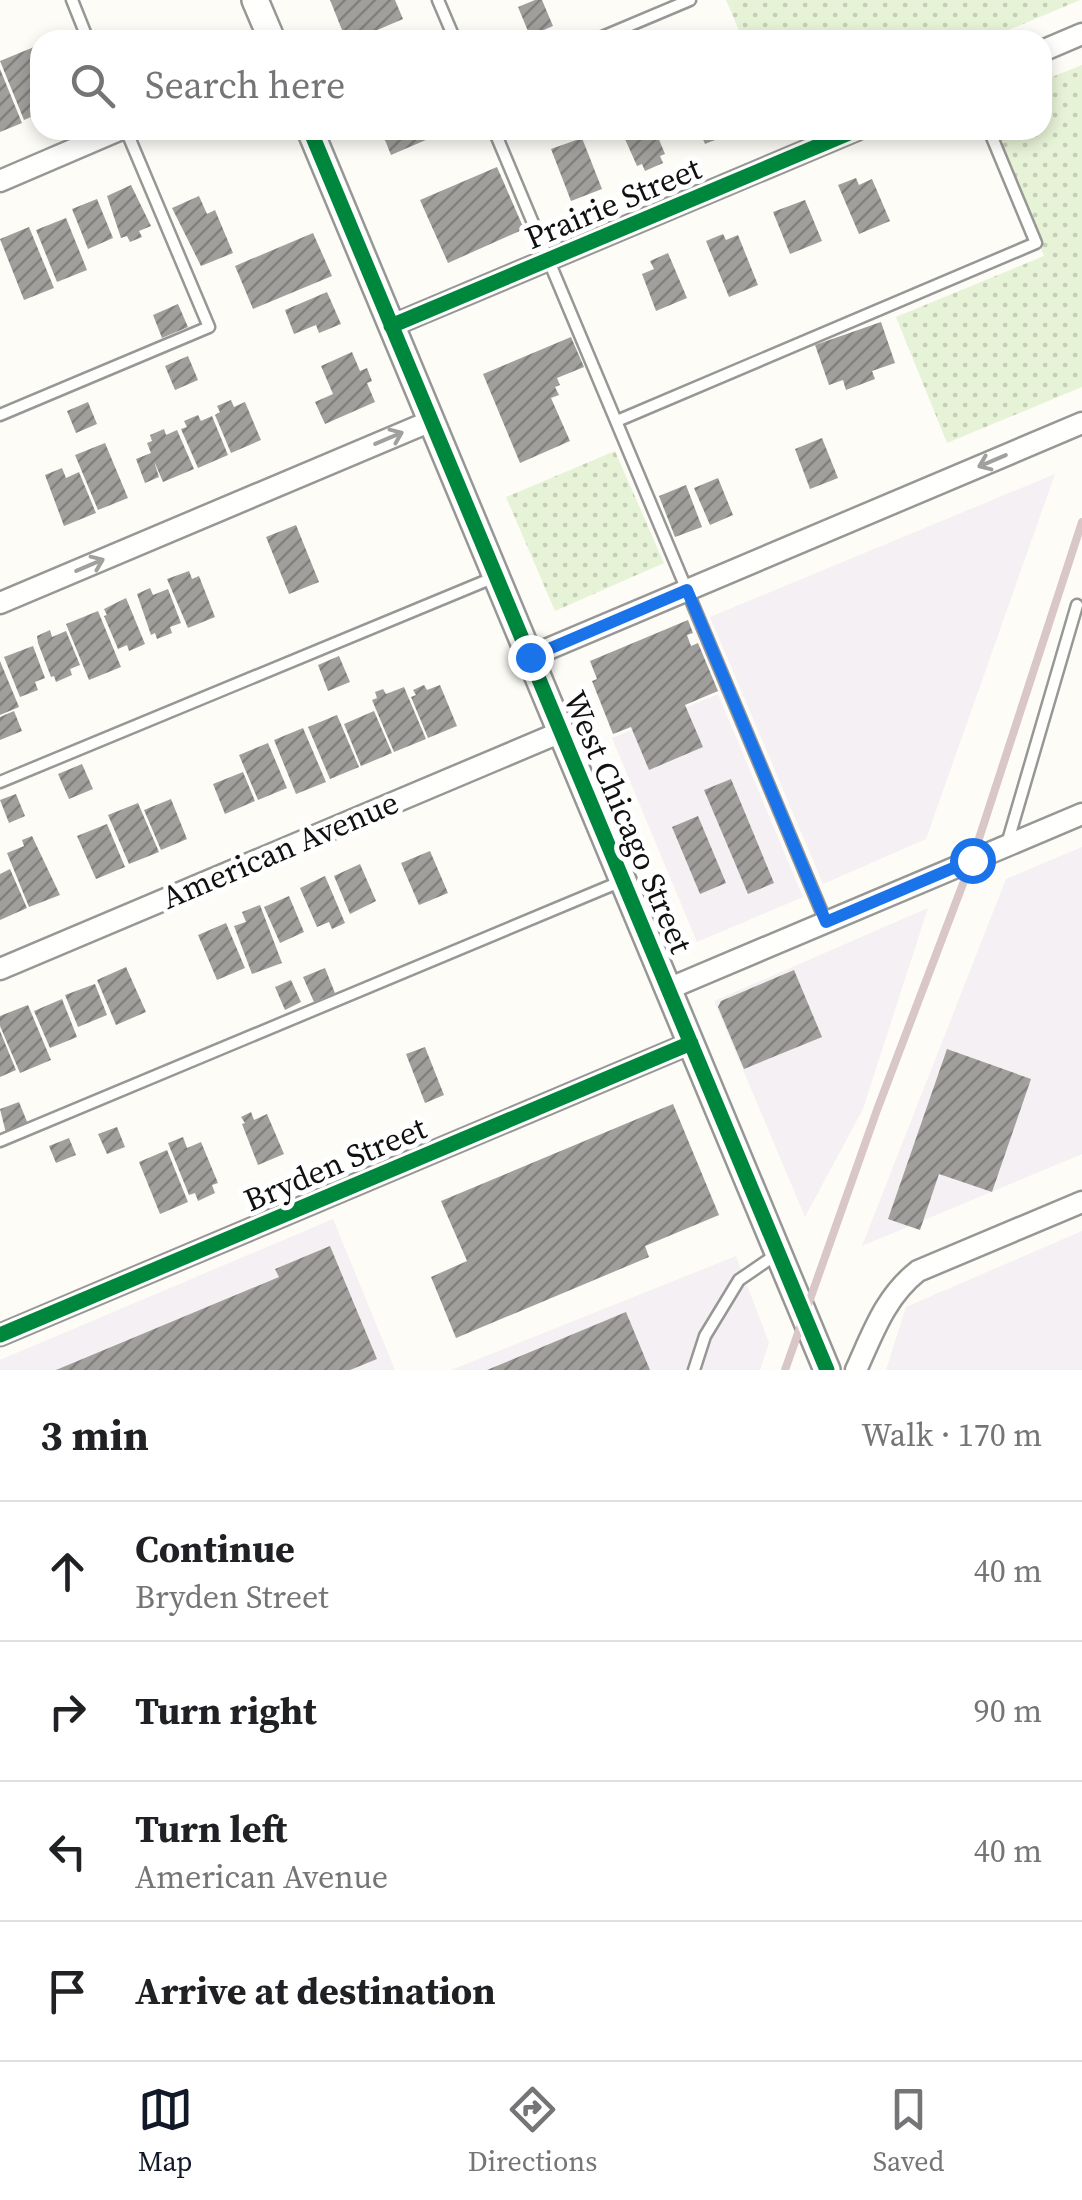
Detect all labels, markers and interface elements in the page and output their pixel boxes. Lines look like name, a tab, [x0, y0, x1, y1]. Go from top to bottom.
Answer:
search box	[30, 30, 1052, 140]
icon: search	[65, 58, 120, 113]
text: Search here	[145, 59, 345, 111]
street label: Prairie Street	[518, 146, 708, 260]
one-way arrow	[373, 428, 404, 446]
one-way arrow	[977, 453, 1008, 471]
one-way arrow	[74, 555, 105, 573]
route end	[508, 635, 554, 681]
street label: West Chicago Street	[553, 684, 703, 961]
street label: American Avenue	[155, 780, 405, 920]
route start	[950, 838, 996, 884]
street label: Bryden Street	[237, 1106, 433, 1222]
text: 3 min	[40, 1406, 149, 1464]
text: Walk · 170 m	[861, 1413, 1042, 1457]
text: Continue	[135, 1523, 295, 1575]
icon: ahead	[40, 1544, 95, 1599]
text: 40 m	[974, 1549, 1042, 1593]
text: Bryden Street	[135, 1575, 329, 1619]
icon: right	[40, 1684, 95, 1739]
text: Turn right	[135, 1685, 317, 1737]
text: 90 m	[974, 1689, 1042, 1733]
text: Turn left	[135, 1803, 287, 1855]
icon: left	[40, 1824, 95, 1879]
text: 40 m	[974, 1829, 1042, 1873]
text: American Avenue	[135, 1855, 388, 1899]
icon: arrive	[40, 1964, 95, 2019]
text: Arrive at destination	[135, 1965, 496, 2017]
tab: Map	[138, 2082, 193, 2180]
tab: Directions	[468, 2082, 597, 2180]
tab: Saved	[873, 2082, 944, 2180]

